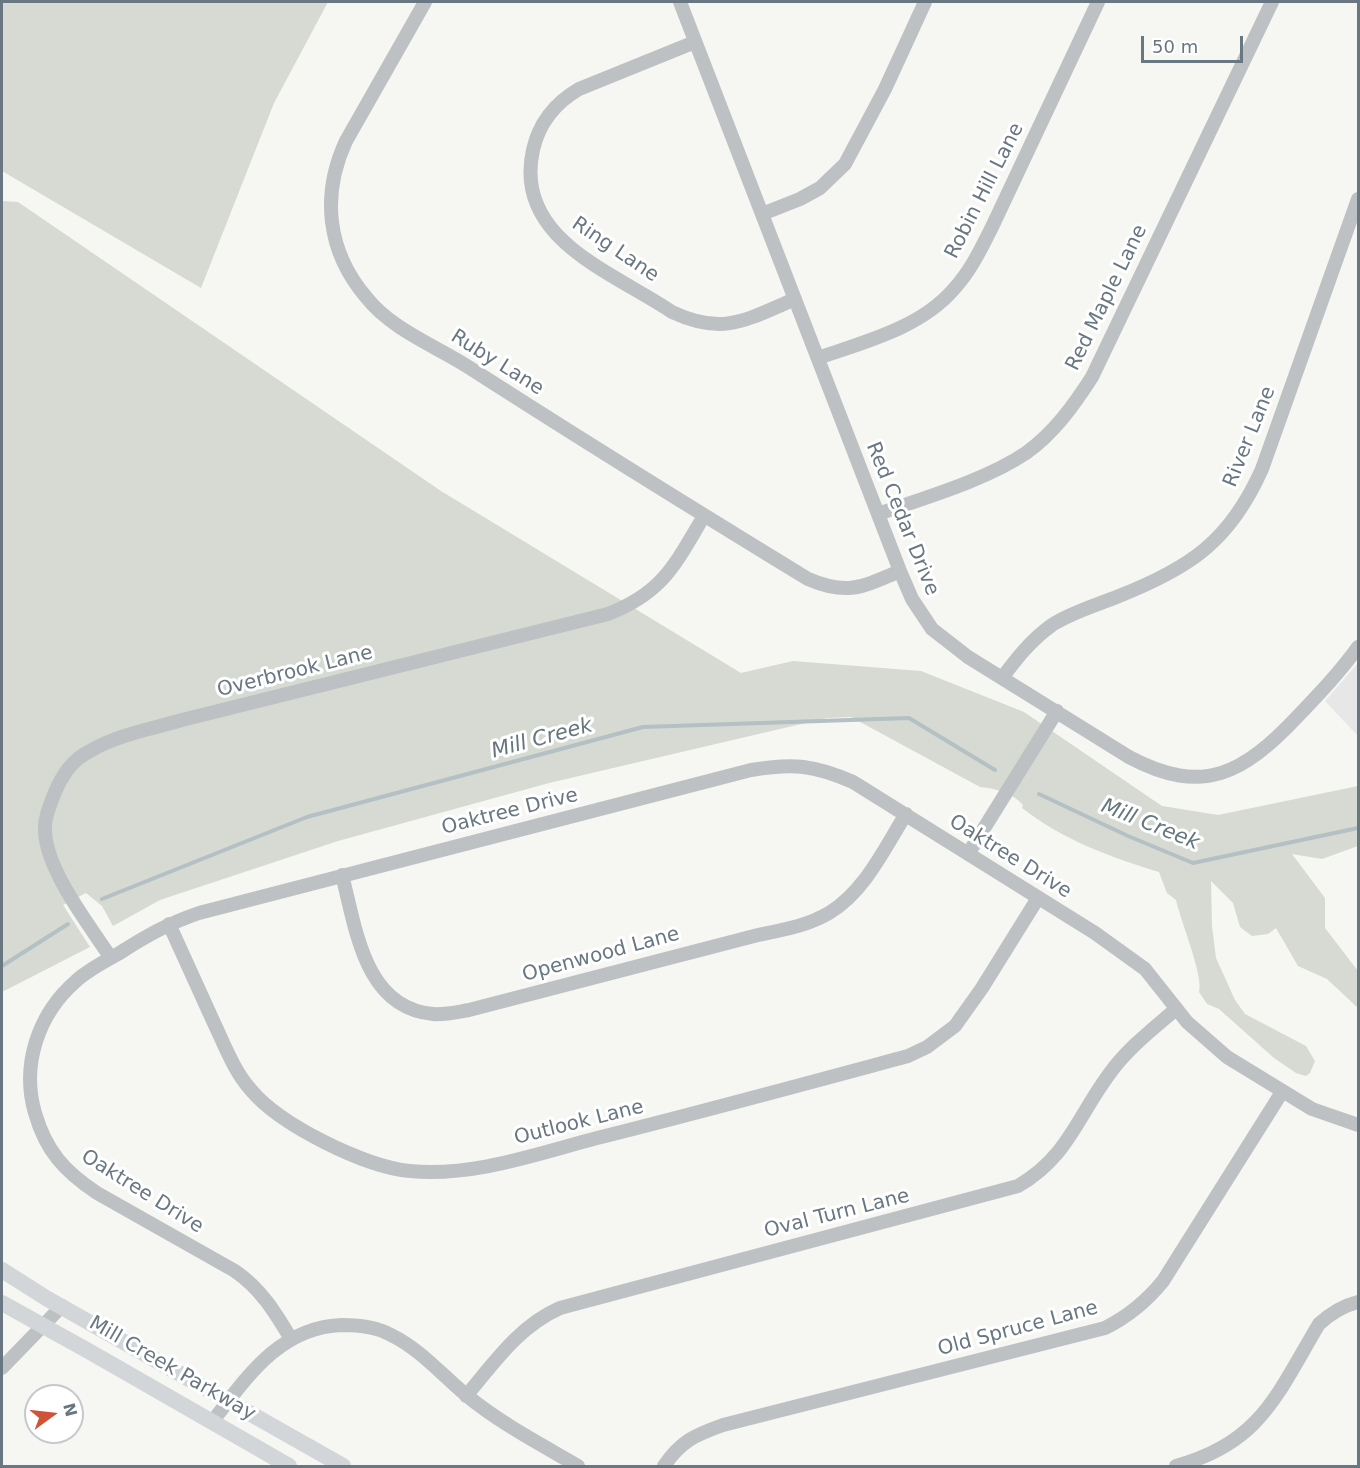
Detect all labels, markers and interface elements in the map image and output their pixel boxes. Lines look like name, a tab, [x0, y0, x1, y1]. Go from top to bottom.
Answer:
scale bar	[1144, 24, 1246, 62]
text: 50 m	[1152, 36, 1198, 57]
street label: Robin Hill Lane	[940, 119, 1030, 263]
street label: Ring Lane	[567, 212, 663, 288]
street label: Red Maple Lane	[1061, 221, 1153, 375]
street label: Ruby Lane	[446, 325, 548, 401]
street label: River Lane	[1219, 383, 1281, 491]
street label: Red Cedar Drive	[860, 439, 944, 599]
street label: Overbrook Lane	[215, 641, 375, 703]
water label: Mill Creek	[489, 713, 595, 765]
street label: Oaktree Drive	[439, 783, 581, 841]
water label: Mill Creek	[1097, 794, 1203, 856]
street label: Oaktree Drive	[944, 810, 1076, 904]
street label: Openwood Lane	[520, 922, 682, 988]
street label: Outlook Lane	[512, 1095, 646, 1151]
street label: Oaktree Drive	[76, 1145, 208, 1239]
street label: Oval Turn Lane	[762, 1184, 912, 1244]
street label: Old Spruce Lane	[935, 1296, 1101, 1362]
street label: Mill Creek Parkway	[84, 1312, 260, 1426]
north arrow	[24, 1384, 84, 1444]
text: N	[59, 1401, 81, 1419]

